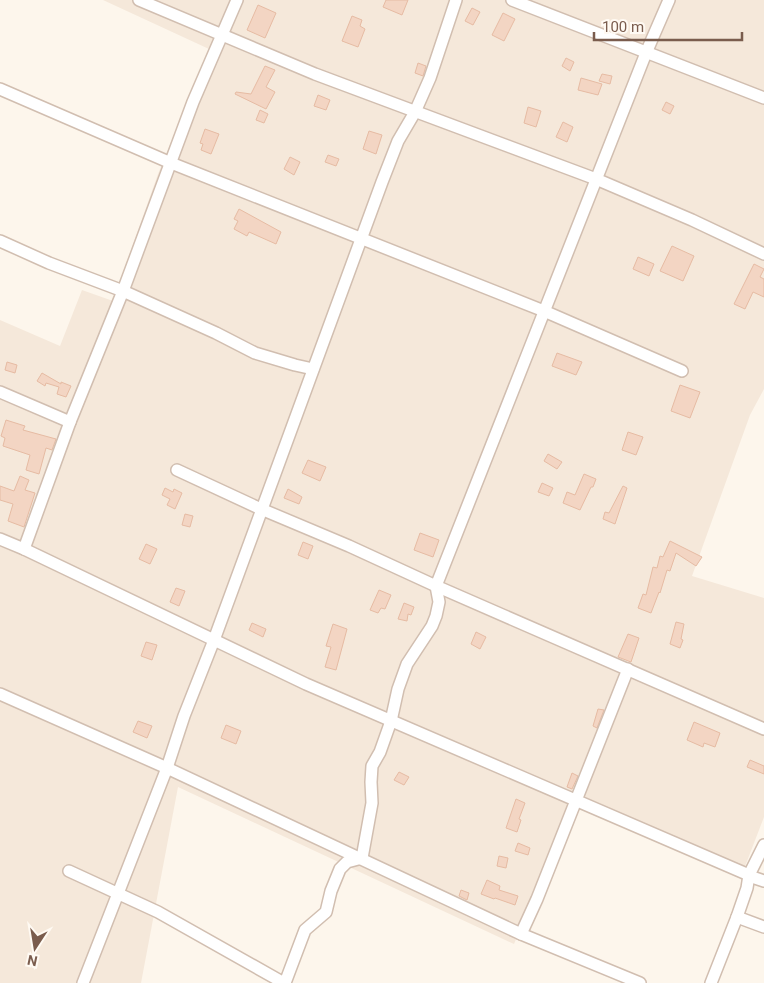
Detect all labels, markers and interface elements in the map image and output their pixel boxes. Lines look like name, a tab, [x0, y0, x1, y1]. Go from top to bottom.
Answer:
scale bar	[594, 10, 742, 42]
text: 100 m	[602, 18, 644, 36]
north arrow	[10, 923, 60, 973]
text: N	[26, 952, 39, 970]

